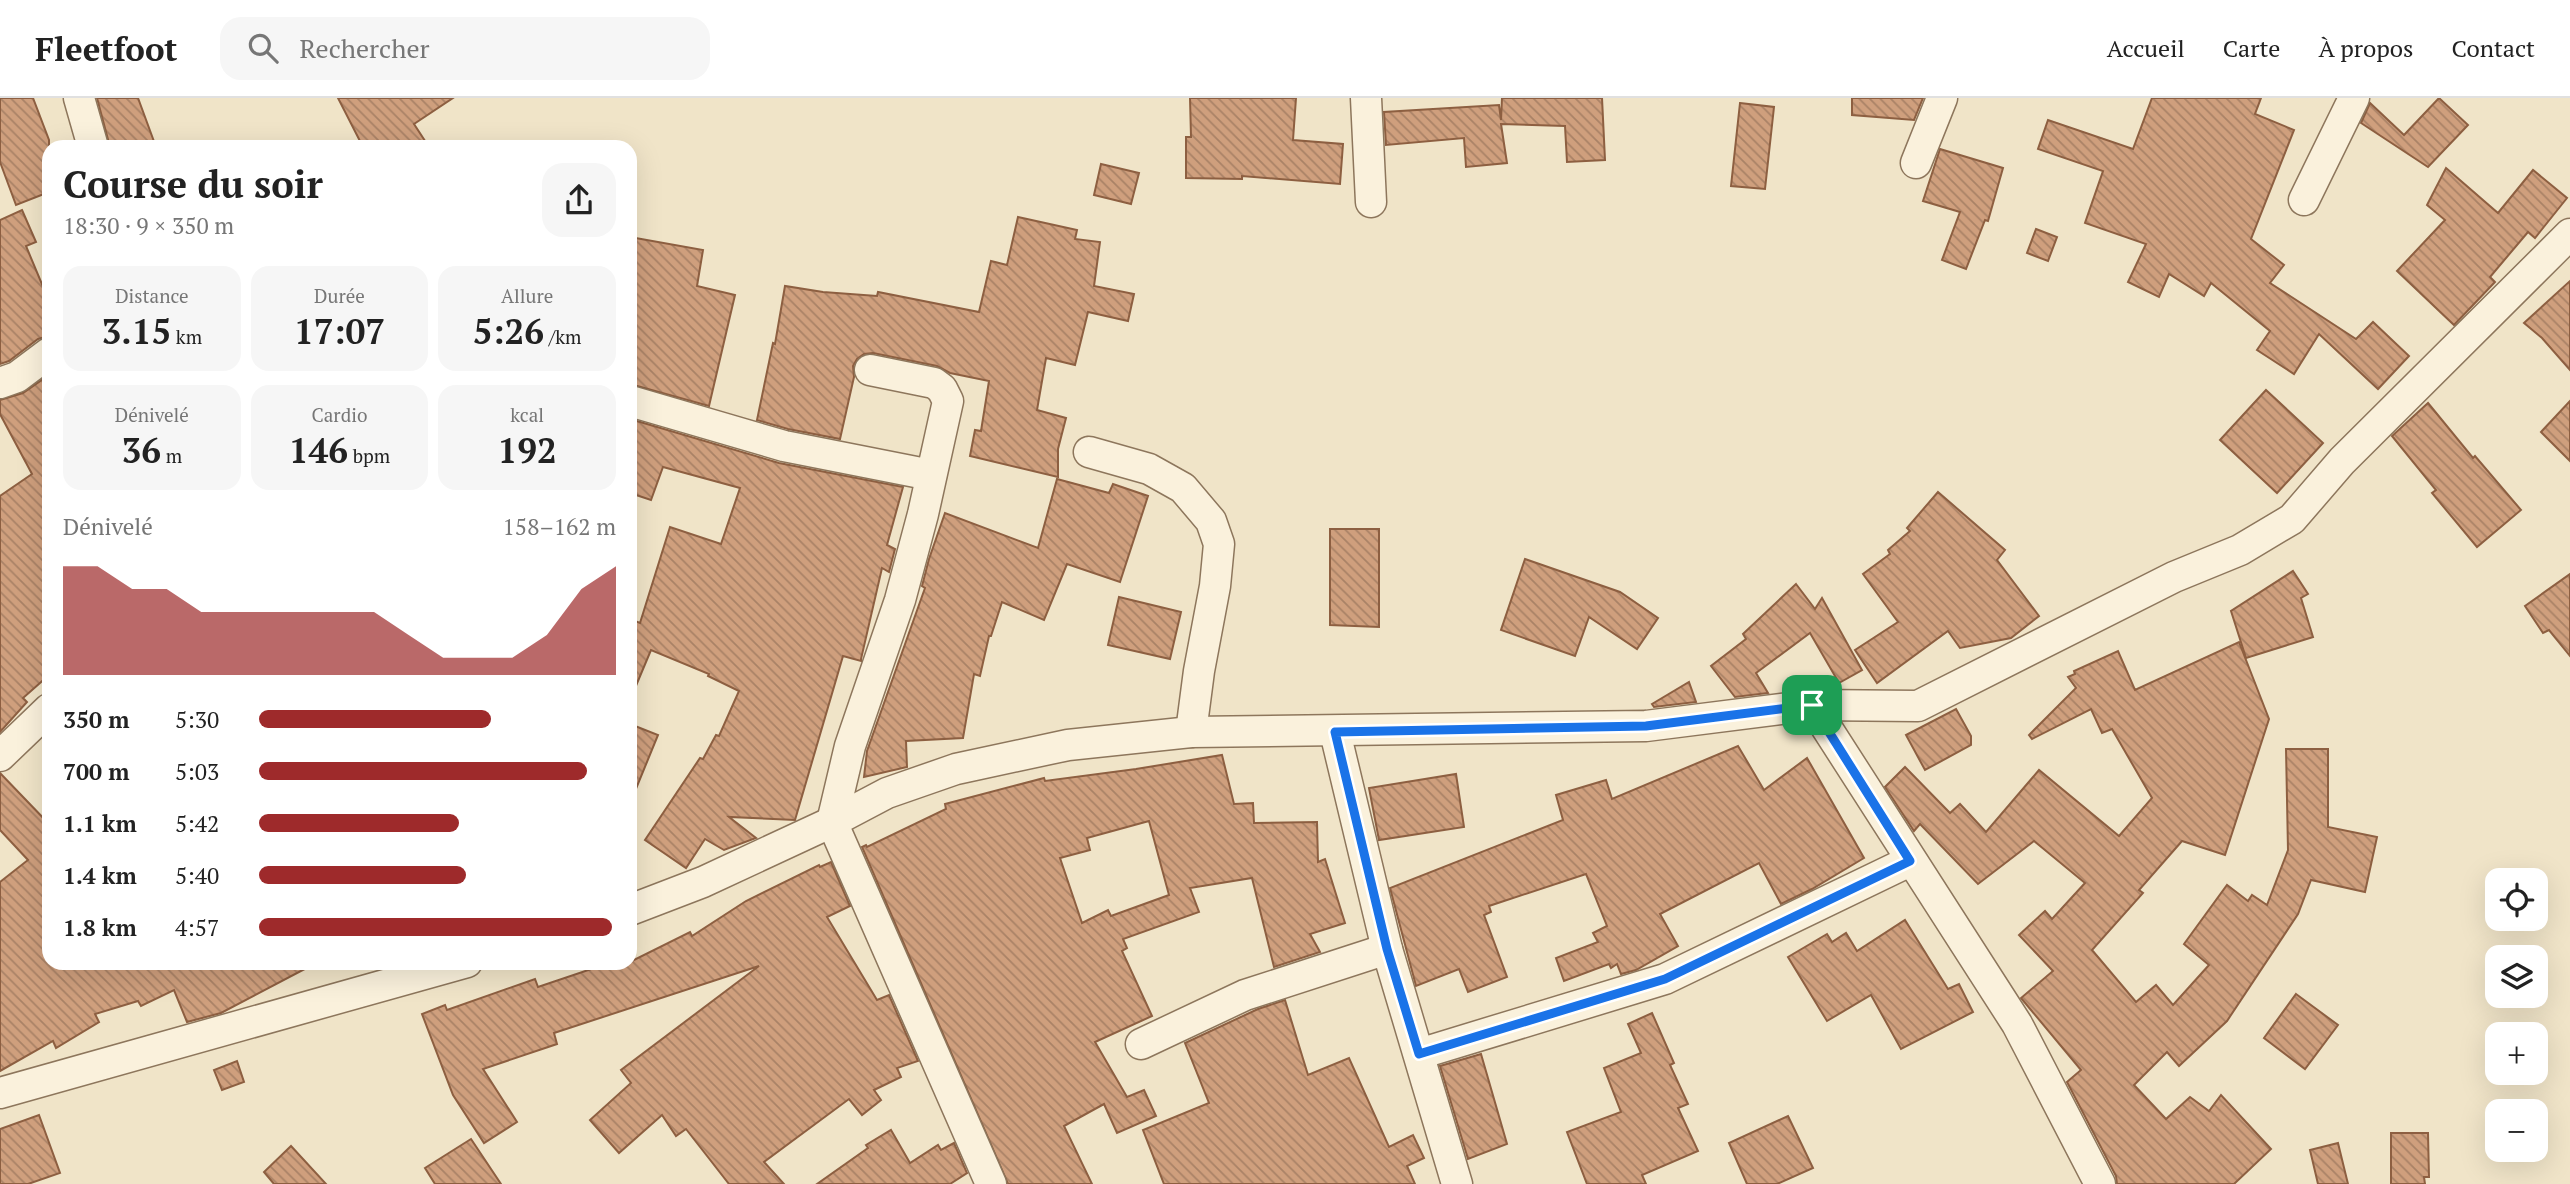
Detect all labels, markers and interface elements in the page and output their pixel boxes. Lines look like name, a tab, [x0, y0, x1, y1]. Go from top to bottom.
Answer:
search box	[220, 17, 710, 80]
text: Fleetfoot	[35, 27, 178, 70]
icon: search	[244, 29, 282, 67]
text: Rechercher	[300, 31, 430, 65]
text: Accueil	[2107, 32, 2185, 64]
text: Carte	[2223, 32, 2280, 64]
text: À propos	[2318, 32, 2414, 64]
text: Contact	[2452, 32, 2535, 64]
text: Course du soir	[63, 159, 323, 209]
button: share	[542, 163, 616, 237]
text: 18:30 · 9 × 350 m	[63, 210, 234, 241]
text: Distance	[115, 283, 189, 308]
text: Durée	[314, 283, 365, 308]
text: Allure	[501, 283, 553, 308]
text: 3.15	[102, 308, 171, 354]
text: 17:07	[294, 308, 385, 354]
text: 5:26	[473, 308, 544, 354]
text: km	[171, 324, 202, 349]
text: /km	[544, 324, 582, 349]
text: Dénivelé	[115, 402, 189, 427]
text: Cardio	[312, 402, 367, 427]
text: kcal	[510, 402, 544, 427]
text: 36	[122, 427, 161, 473]
text: 146	[289, 427, 348, 473]
text: 192	[498, 427, 557, 473]
text: m	[161, 443, 182, 468]
text: bpm	[348, 443, 390, 468]
text: Dénivelé	[63, 511, 153, 542]
text: 158–162 m	[503, 511, 616, 542]
pin	[1782, 675, 1842, 735]
icon: arrive	[1793, 686, 1831, 724]
text: 350 m	[63, 704, 129, 735]
text: 5:30	[175, 704, 219, 735]
text: 700 m	[63, 756, 129, 787]
text: 5:03	[175, 756, 219, 787]
text: 1.1 km	[63, 808, 137, 839]
text: 5:42	[175, 808, 219, 839]
text: 1.4 km	[63, 860, 137, 891]
text: 5:40	[175, 860, 219, 891]
map controls	[2485, 868, 2548, 1162]
button: locate	[2485, 868, 2548, 931]
text: 1.8 km	[63, 912, 137, 943]
text: 4:57	[175, 912, 219, 943]
button: layers	[2485, 945, 2548, 1008]
button: +	[2485, 1022, 2548, 1085]
button: −	[2485, 1099, 2548, 1162]

